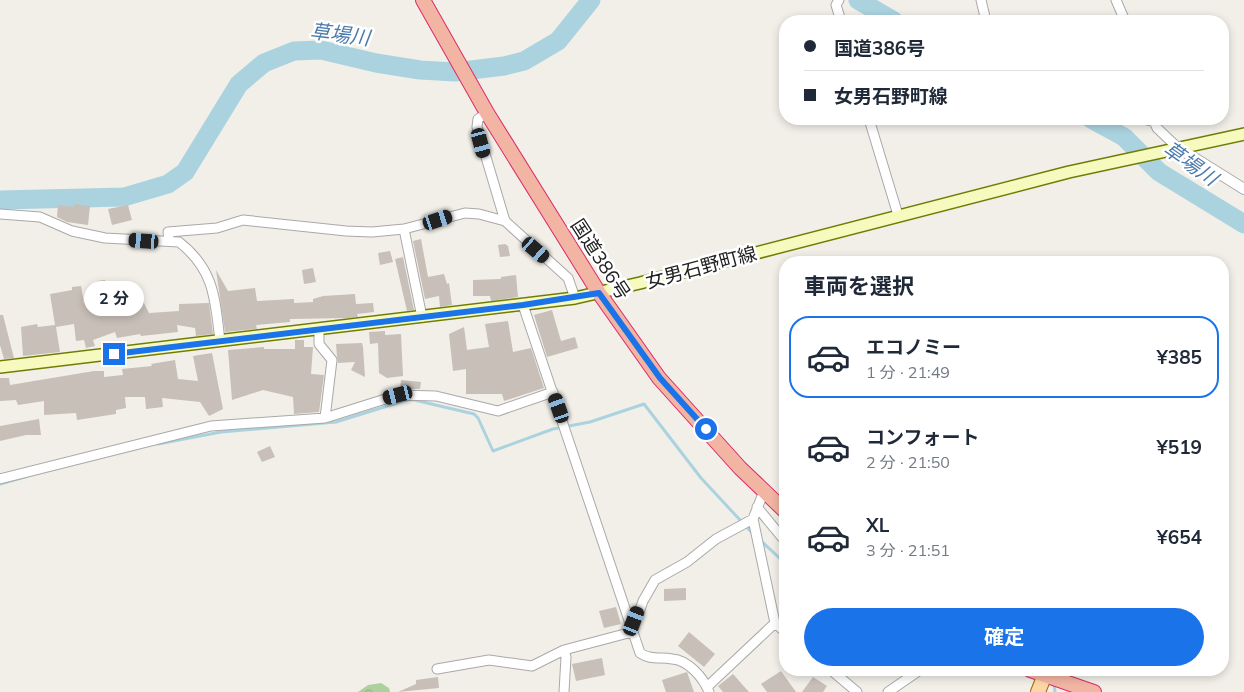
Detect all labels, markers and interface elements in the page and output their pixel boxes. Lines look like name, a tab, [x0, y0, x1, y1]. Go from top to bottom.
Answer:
water label: 草場川	[309, 18, 373, 50]
text: 国道386号	[834, 36, 925, 60]
text: 女男石野町線	[834, 84, 948, 108]
car	[469, 127, 492, 159]
water label: 草場川	[1159, 136, 1224, 192]
car	[421, 208, 454, 232]
street label: 国道386号	[566, 214, 636, 304]
car	[128, 232, 159, 250]
car	[519, 234, 552, 266]
street label: 女男石野町線	[643, 241, 759, 293]
text: 車両を選択	[804, 272, 914, 300]
callout: 2 分	[84, 282, 144, 316]
text: 2 分	[99, 288, 129, 308]
icon: car	[806, 335, 851, 380]
text: エコノミー	[866, 335, 961, 359]
route end	[103, 343, 125, 365]
text: ¥385	[1156, 345, 1202, 369]
text: 1 分 · 21:49	[866, 362, 950, 382]
car	[381, 384, 414, 406]
car	[547, 391, 570, 425]
route start	[695, 418, 717, 440]
icon: car	[806, 425, 851, 470]
text: コンフォート	[866, 425, 979, 449]
text: ¥519	[1156, 435, 1202, 459]
text: 2 分 · 21:50	[866, 452, 950, 472]
text: XL	[866, 513, 889, 537]
icon: car	[806, 515, 851, 560]
text: ¥654	[1156, 525, 1202, 549]
text: 3 分 · 21:51	[866, 540, 950, 560]
car	[621, 604, 646, 638]
button: 確定	[804, 608, 1204, 666]

